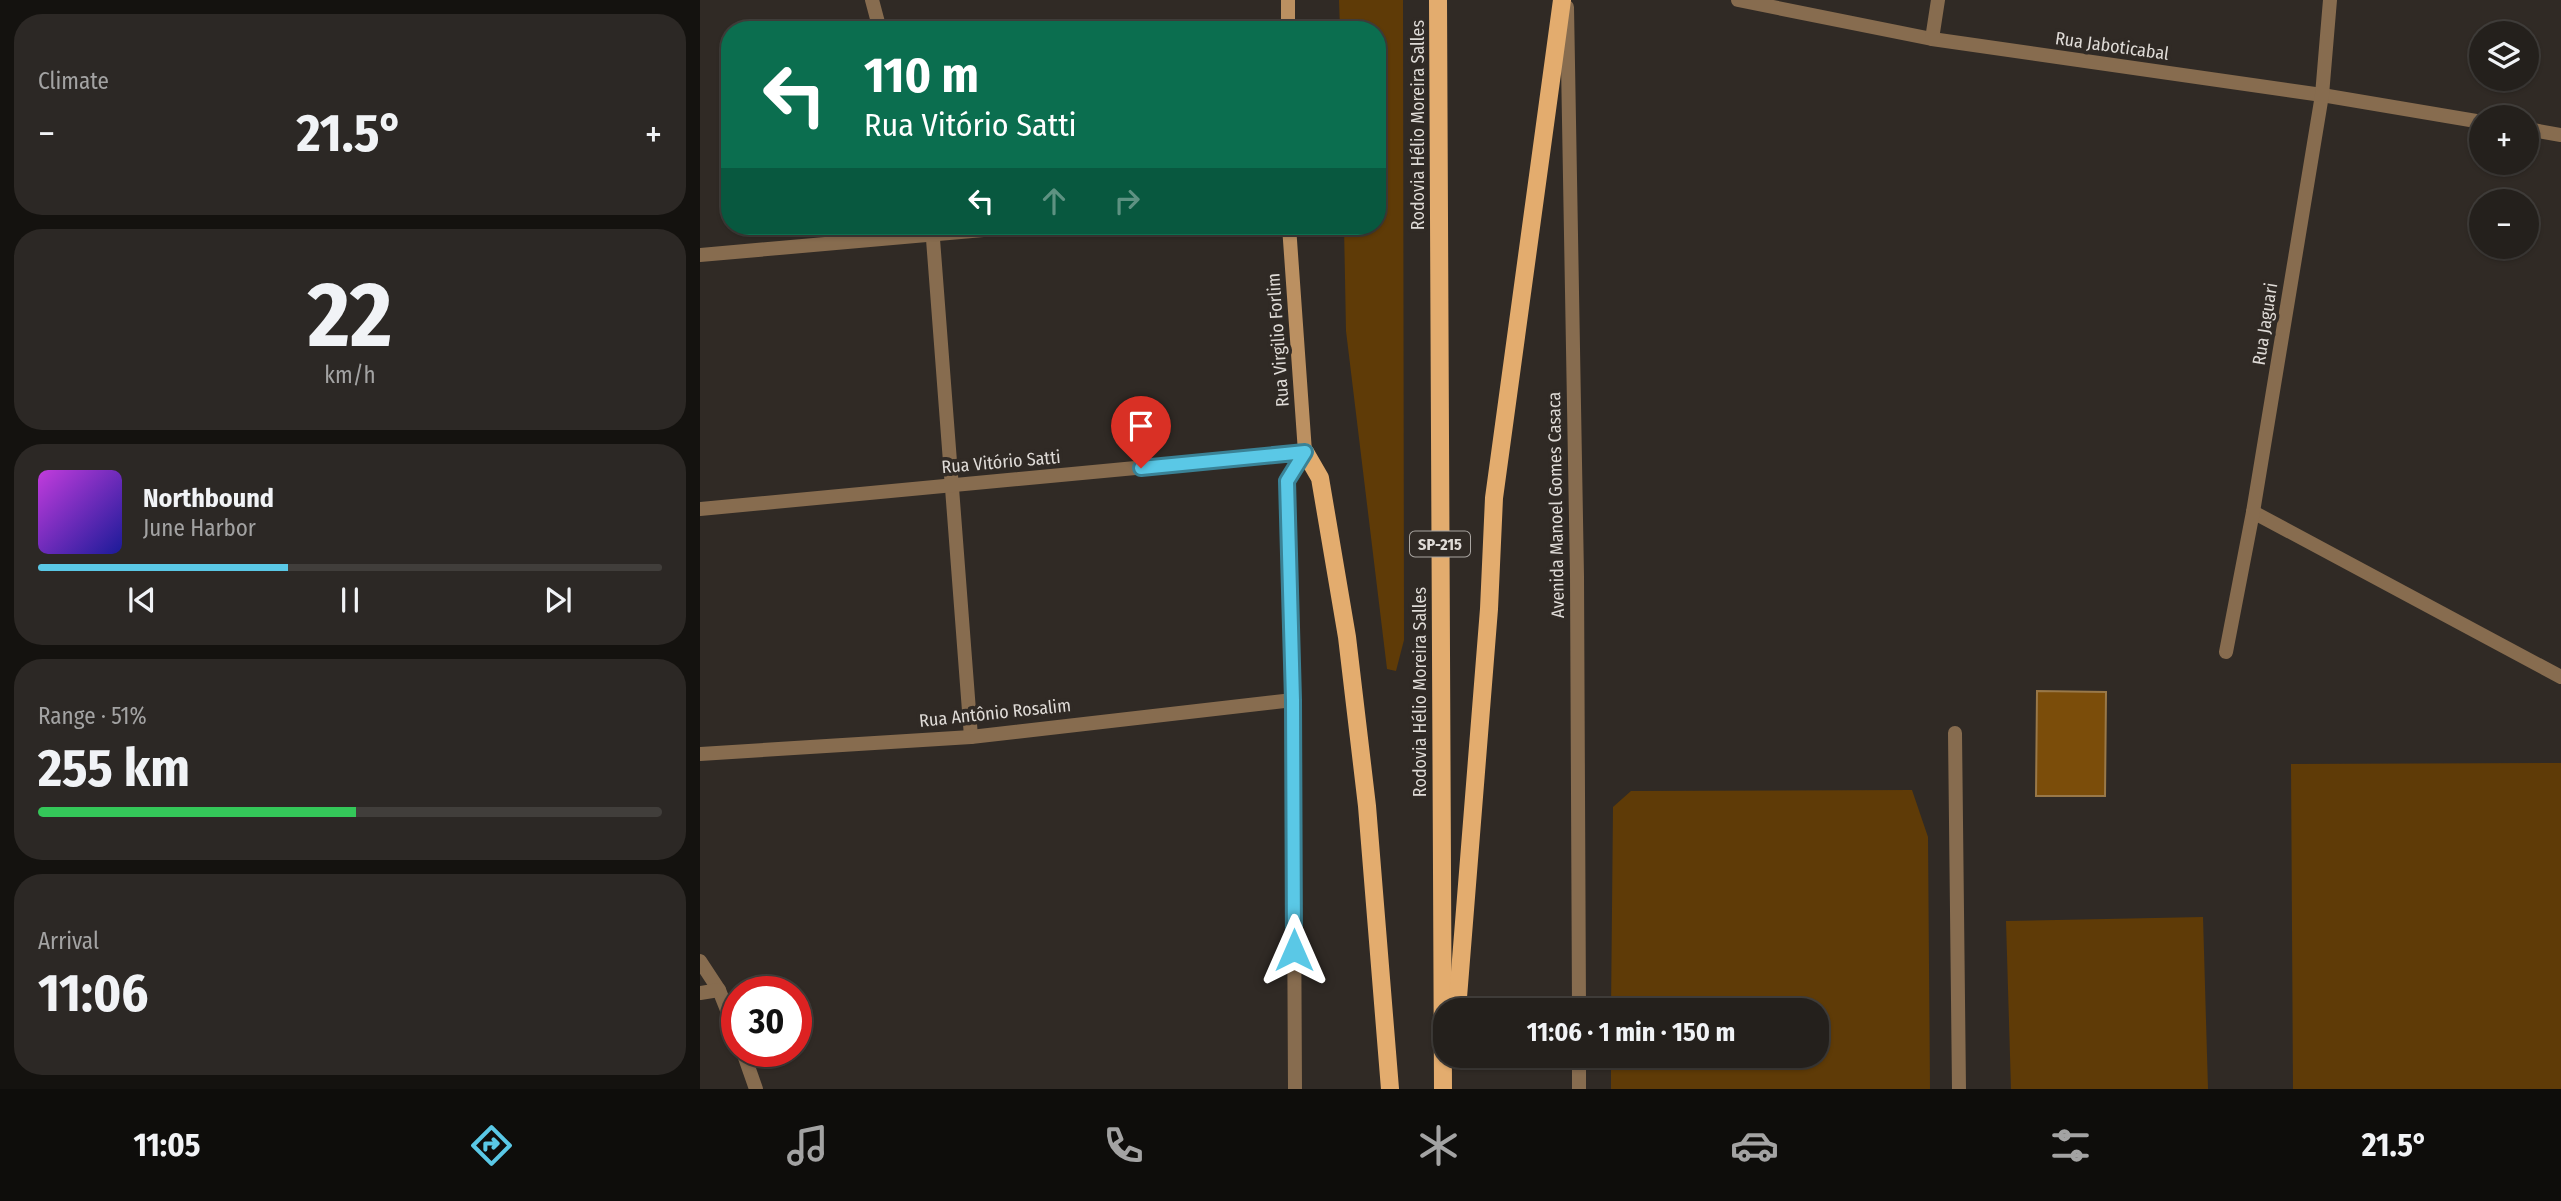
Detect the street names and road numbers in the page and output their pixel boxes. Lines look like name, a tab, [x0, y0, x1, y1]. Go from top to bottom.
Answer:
street label: Rodovia Hélio Moreira Salles	[1407, 20, 1429, 230]
street label: Rua Jaboticabal	[2054, 27, 2171, 65]
street label: Rua Virgilio Forlim	[1262, 272, 1294, 408]
street label: Rua Jaguari	[2248, 281, 2282, 367]
street label: Avenida Manoel Gomes Casaca	[1543, 392, 1569, 618]
street label: Rua Vitório Satti	[940, 446, 1062, 478]
road number: SP-215	[1410, 531, 1470, 556]
street label: Rodovia Hélio Moreira Salles	[1409, 587, 1431, 797]
street label: Rua Antônio Rosalim	[918, 694, 1072, 732]

